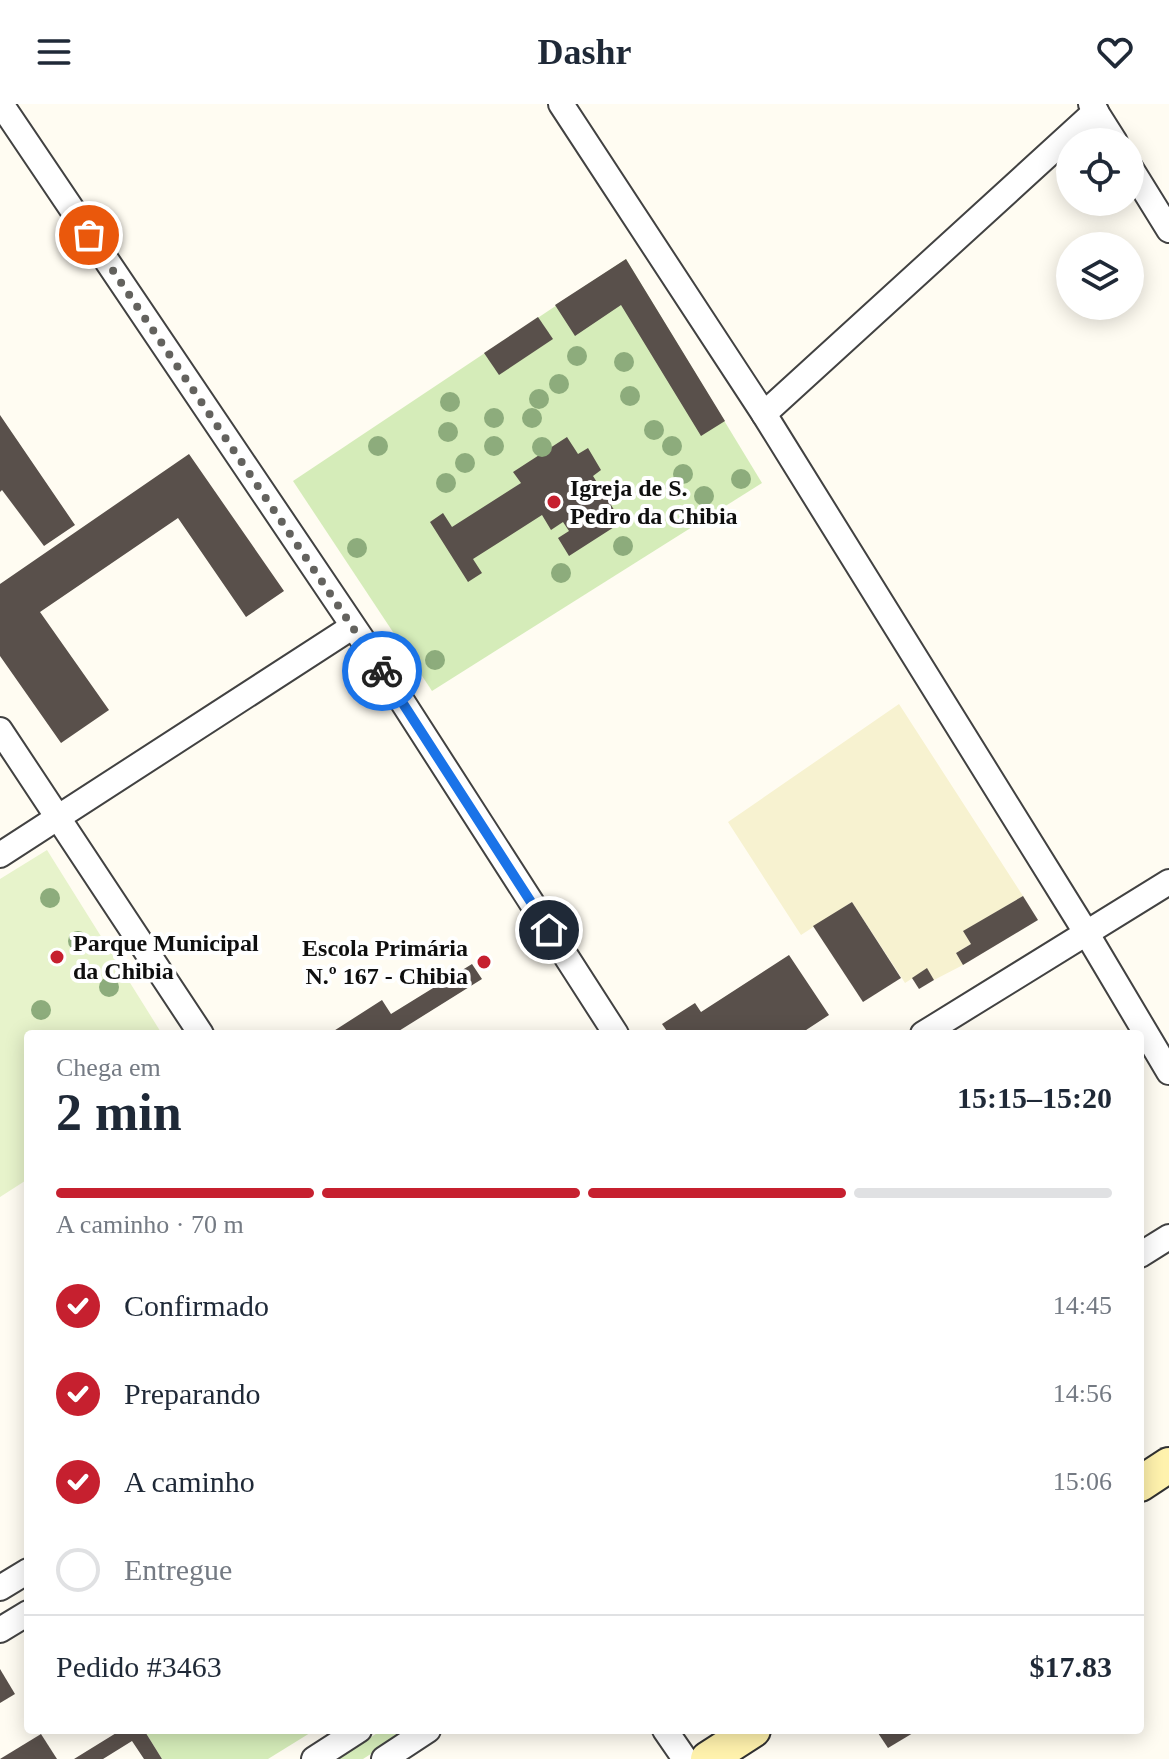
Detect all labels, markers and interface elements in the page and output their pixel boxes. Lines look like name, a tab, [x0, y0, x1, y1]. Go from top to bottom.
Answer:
icon: menu	[32, 30, 76, 74]
icon: heart	[1093, 30, 1137, 74]
text: Dashr	[537, 32, 632, 72]
map controls	[1056, 128, 1144, 320]
button: locate	[1056, 128, 1144, 216]
pin	[55, 201, 123, 269]
icon: bag	[67, 213, 111, 257]
button: layers	[1056, 232, 1144, 320]
place label: Igreja de S. Pedro da Chibia	[570, 475, 738, 529]
marker: Igreja de S. Pedro da Chibia	[545, 493, 563, 511]
courier	[342, 631, 422, 711]
icon: bike	[360, 649, 404, 693]
pin	[515, 896, 583, 964]
icon: home	[527, 908, 571, 952]
place label: Parque Municipal da Chibia	[73, 930, 259, 984]
place label: Escola Primária N.º 167 - Chibia	[302, 935, 468, 989]
marker: Parque Municipal da Chibia	[48, 948, 66, 966]
marker: Escola Primária N.º 167 - Chibia	[475, 953, 493, 971]
text: Chega em	[56, 1053, 161, 1082]
text: 15:15–15:20	[957, 1081, 1112, 1114]
text: 2 min	[56, 1084, 182, 1141]
text: A caminho · 70 m	[56, 1210, 244, 1239]
icon: check	[56, 1284, 100, 1328]
text: Confirmado	[124, 1289, 269, 1322]
text: 14:45	[1053, 1291, 1112, 1320]
icon: check	[56, 1372, 100, 1416]
text: Preparando	[124, 1377, 261, 1410]
text: 14:56	[1053, 1379, 1112, 1408]
icon: check	[56, 1460, 100, 1504]
text: A caminho	[124, 1465, 255, 1498]
text: 15:06	[1053, 1467, 1112, 1496]
text: Entregue	[124, 1553, 232, 1586]
text: Pedido #3463	[56, 1650, 222, 1683]
text: $17.83	[1030, 1650, 1112, 1683]

